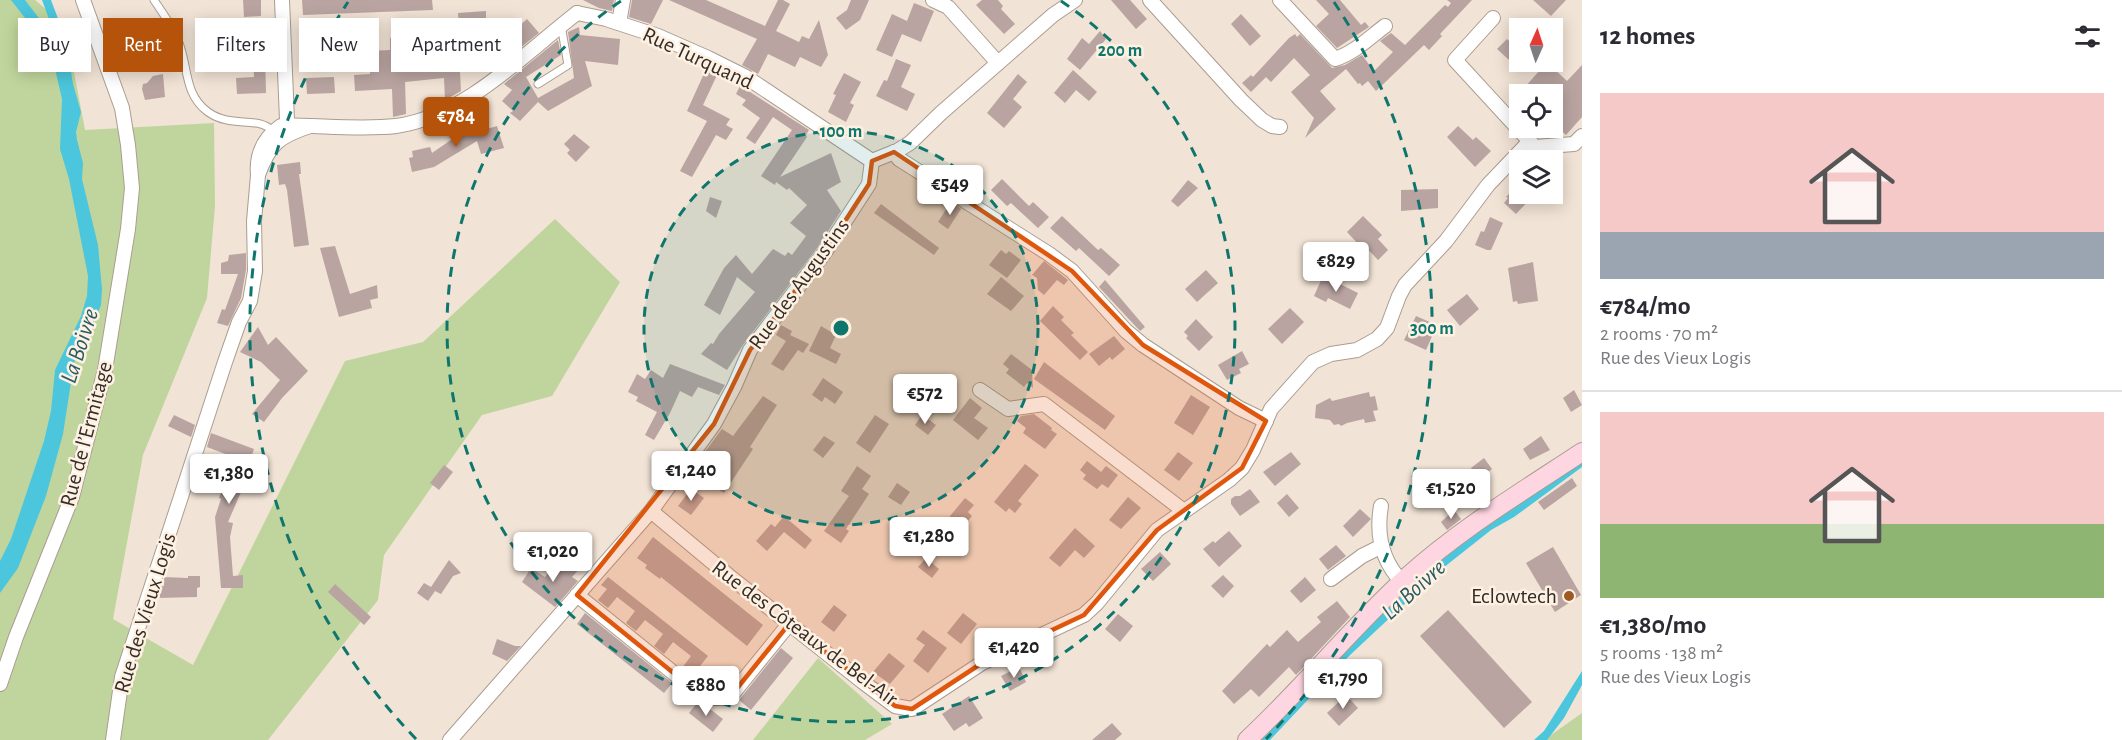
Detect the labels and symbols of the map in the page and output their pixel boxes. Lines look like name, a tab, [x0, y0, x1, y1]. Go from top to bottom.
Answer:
north arrow	[1509, 18, 1563, 72]
street label: Rue Turquand	[639, 23, 757, 93]
text: 200 m	[1098, 42, 1142, 60]
pin: €784	[420, 97, 492, 148]
text: 100 m	[820, 123, 862, 141]
pin: €549	[914, 165, 986, 216]
street label: Rue des Augustins	[744, 215, 854, 353]
pin: €829	[1300, 242, 1372, 293]
water label: La Boivre	[57, 306, 103, 386]
centre of rings	[831, 318, 851, 338]
text: 300 m	[1410, 320, 1454, 338]
street label: Rue de l’Ermitage	[56, 359, 116, 509]
pin: €572	[889, 374, 961, 425]
pin: €1,240	[642, 451, 740, 502]
pin: €1,380	[180, 454, 278, 505]
pin: €1,520	[1402, 469, 1500, 520]
pin: €1,280	[880, 517, 978, 568]
street label: Rue des Vieux Logis	[110, 530, 180, 696]
pin: €1,020	[504, 532, 602, 583]
water label: La Boivre	[1377, 555, 1451, 625]
street label: Rue des Côteaux de Bel-Air	[708, 556, 902, 710]
place label: Eclowtech	[1471, 585, 1557, 607]
marker: Eclowtech	[1562, 589, 1576, 603]
pin: €1,420	[965, 628, 1063, 679]
pin: €1,790	[1294, 659, 1392, 710]
pin: €880	[670, 666, 742, 717]

